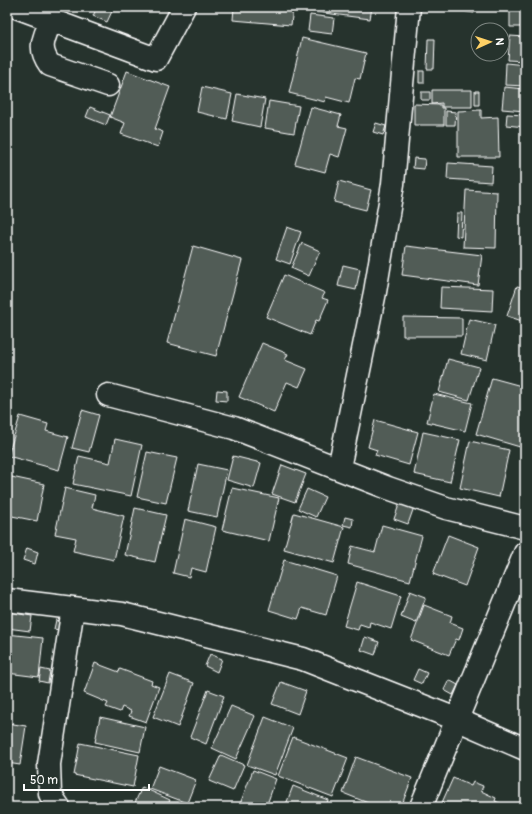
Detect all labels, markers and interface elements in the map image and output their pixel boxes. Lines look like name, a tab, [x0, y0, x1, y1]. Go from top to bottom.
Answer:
north arrow	[470, 22, 510, 62]
text: N	[493, 37, 506, 46]
scale bar	[24, 766, 149, 792]
text: 50 m	[30, 773, 58, 788]

